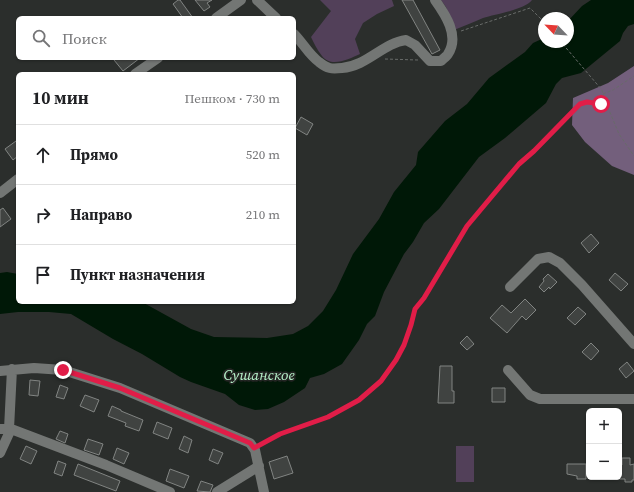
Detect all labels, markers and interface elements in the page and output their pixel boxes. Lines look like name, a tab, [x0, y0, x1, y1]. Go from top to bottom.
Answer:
north arrow	[538, 12, 574, 48]
search box	[16, 16, 296, 60]
icon: search	[30, 27, 52, 49]
text: Поиск	[62, 28, 107, 49]
text: 10 мин	[32, 86, 89, 110]
text: Пешком · 730 m	[185, 90, 280, 107]
route start	[592, 95, 610, 113]
icon: ahead	[32, 144, 54, 166]
text: Прямо	[70, 144, 118, 165]
text: 520 m	[246, 146, 280, 163]
icon: right	[32, 204, 54, 226]
text: Направо	[70, 204, 132, 225]
text: 210 m	[246, 206, 280, 223]
icon: arrive	[32, 264, 54, 286]
text: Пункт назначения	[70, 264, 205, 285]
route end	[54, 361, 72, 379]
water label: Сушанское	[223, 364, 295, 385]
map controls	[586, 408, 622, 480]
button: +	[586, 408, 622, 444]
button: −	[586, 444, 622, 480]

